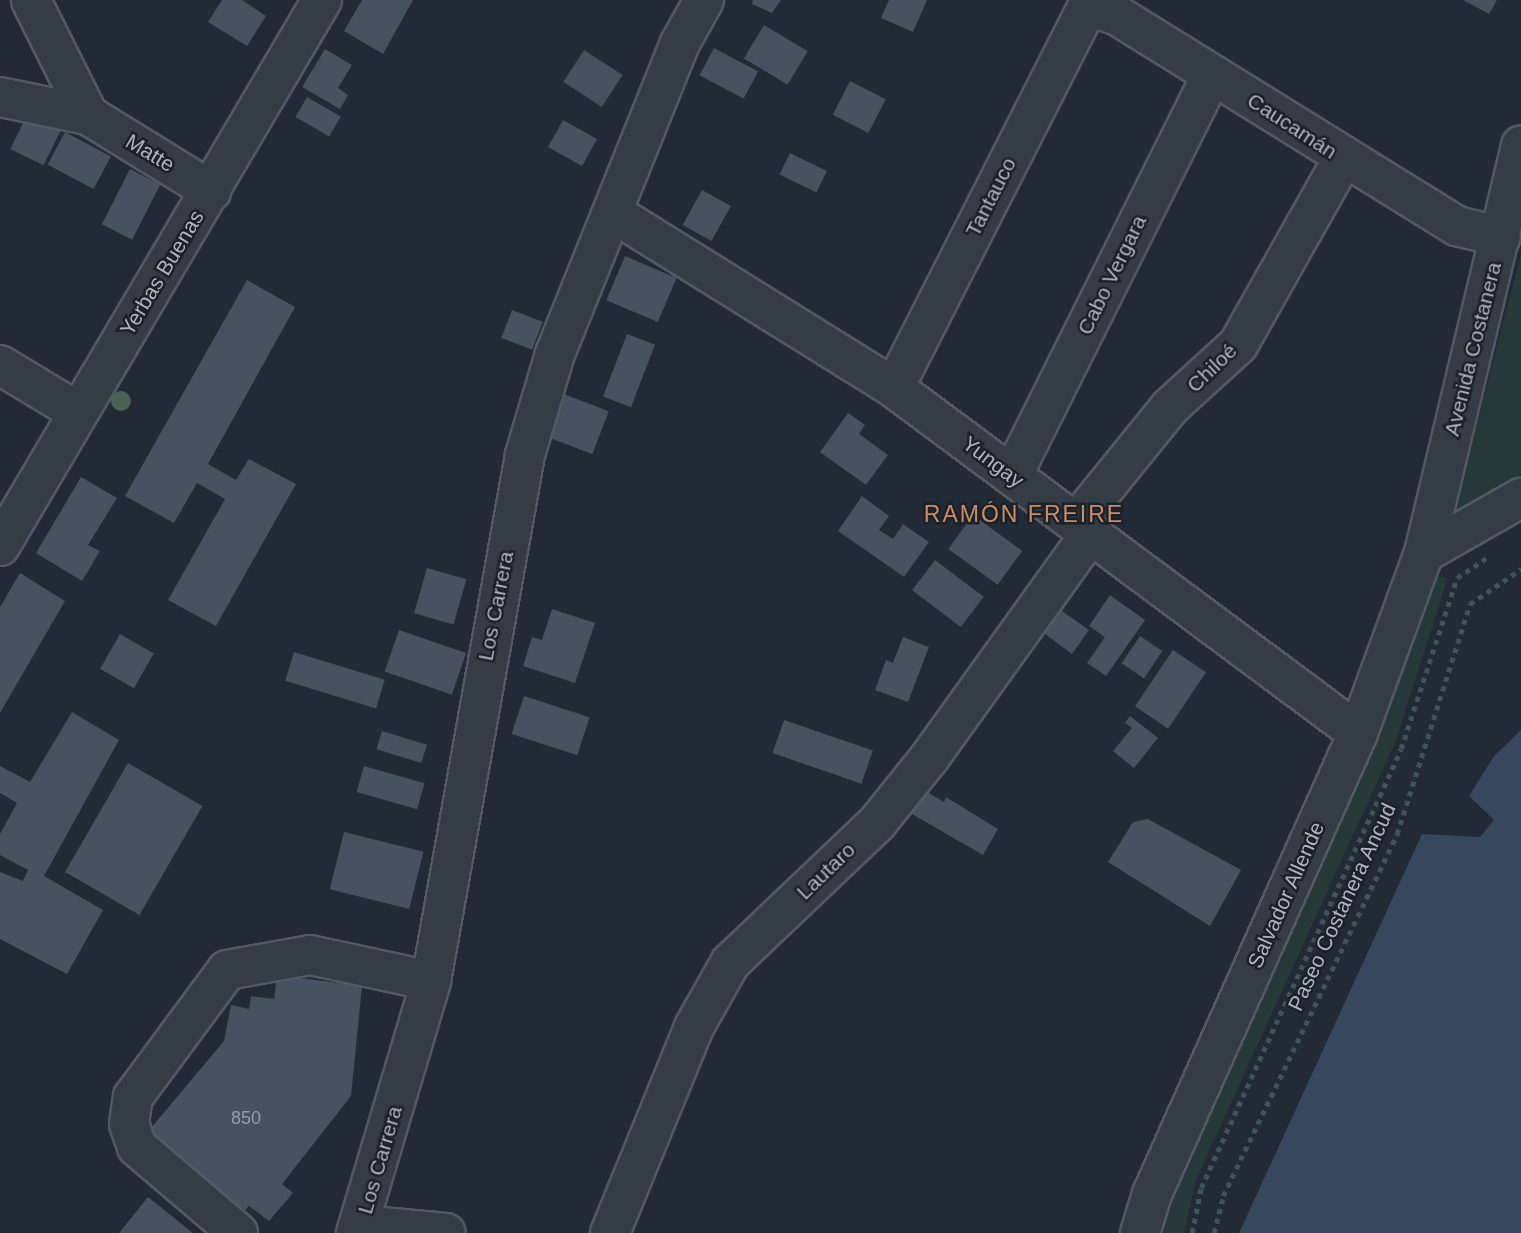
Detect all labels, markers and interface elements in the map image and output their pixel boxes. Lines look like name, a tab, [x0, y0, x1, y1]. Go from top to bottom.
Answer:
street label: Caucamán	[1243, 88, 1341, 164]
street label: Matte	[121, 129, 179, 177]
street label: Tantauco	[960, 153, 1022, 241]
street label: Yerbas Buenas	[115, 206, 209, 340]
street label: Cabo Vergara	[1072, 211, 1152, 339]
street label: Avenida Costanera	[1439, 259, 1507, 439]
street label: Chiloé	[1182, 338, 1242, 398]
street label: Yungay	[957, 431, 1029, 493]
district label: RAMÓN FREIRE	[925, 500, 1123, 528]
street label: Los Carrera	[473, 549, 519, 663]
street label: Paseo Costanera Ancud	[1282, 799, 1402, 1015]
street label: Salvador Allende	[1242, 817, 1330, 973]
street label: Lautaro	[792, 837, 860, 905]
street label: Los Carrera	[353, 1103, 407, 1217]
house number: 850	[231, 1107, 261, 1129]

